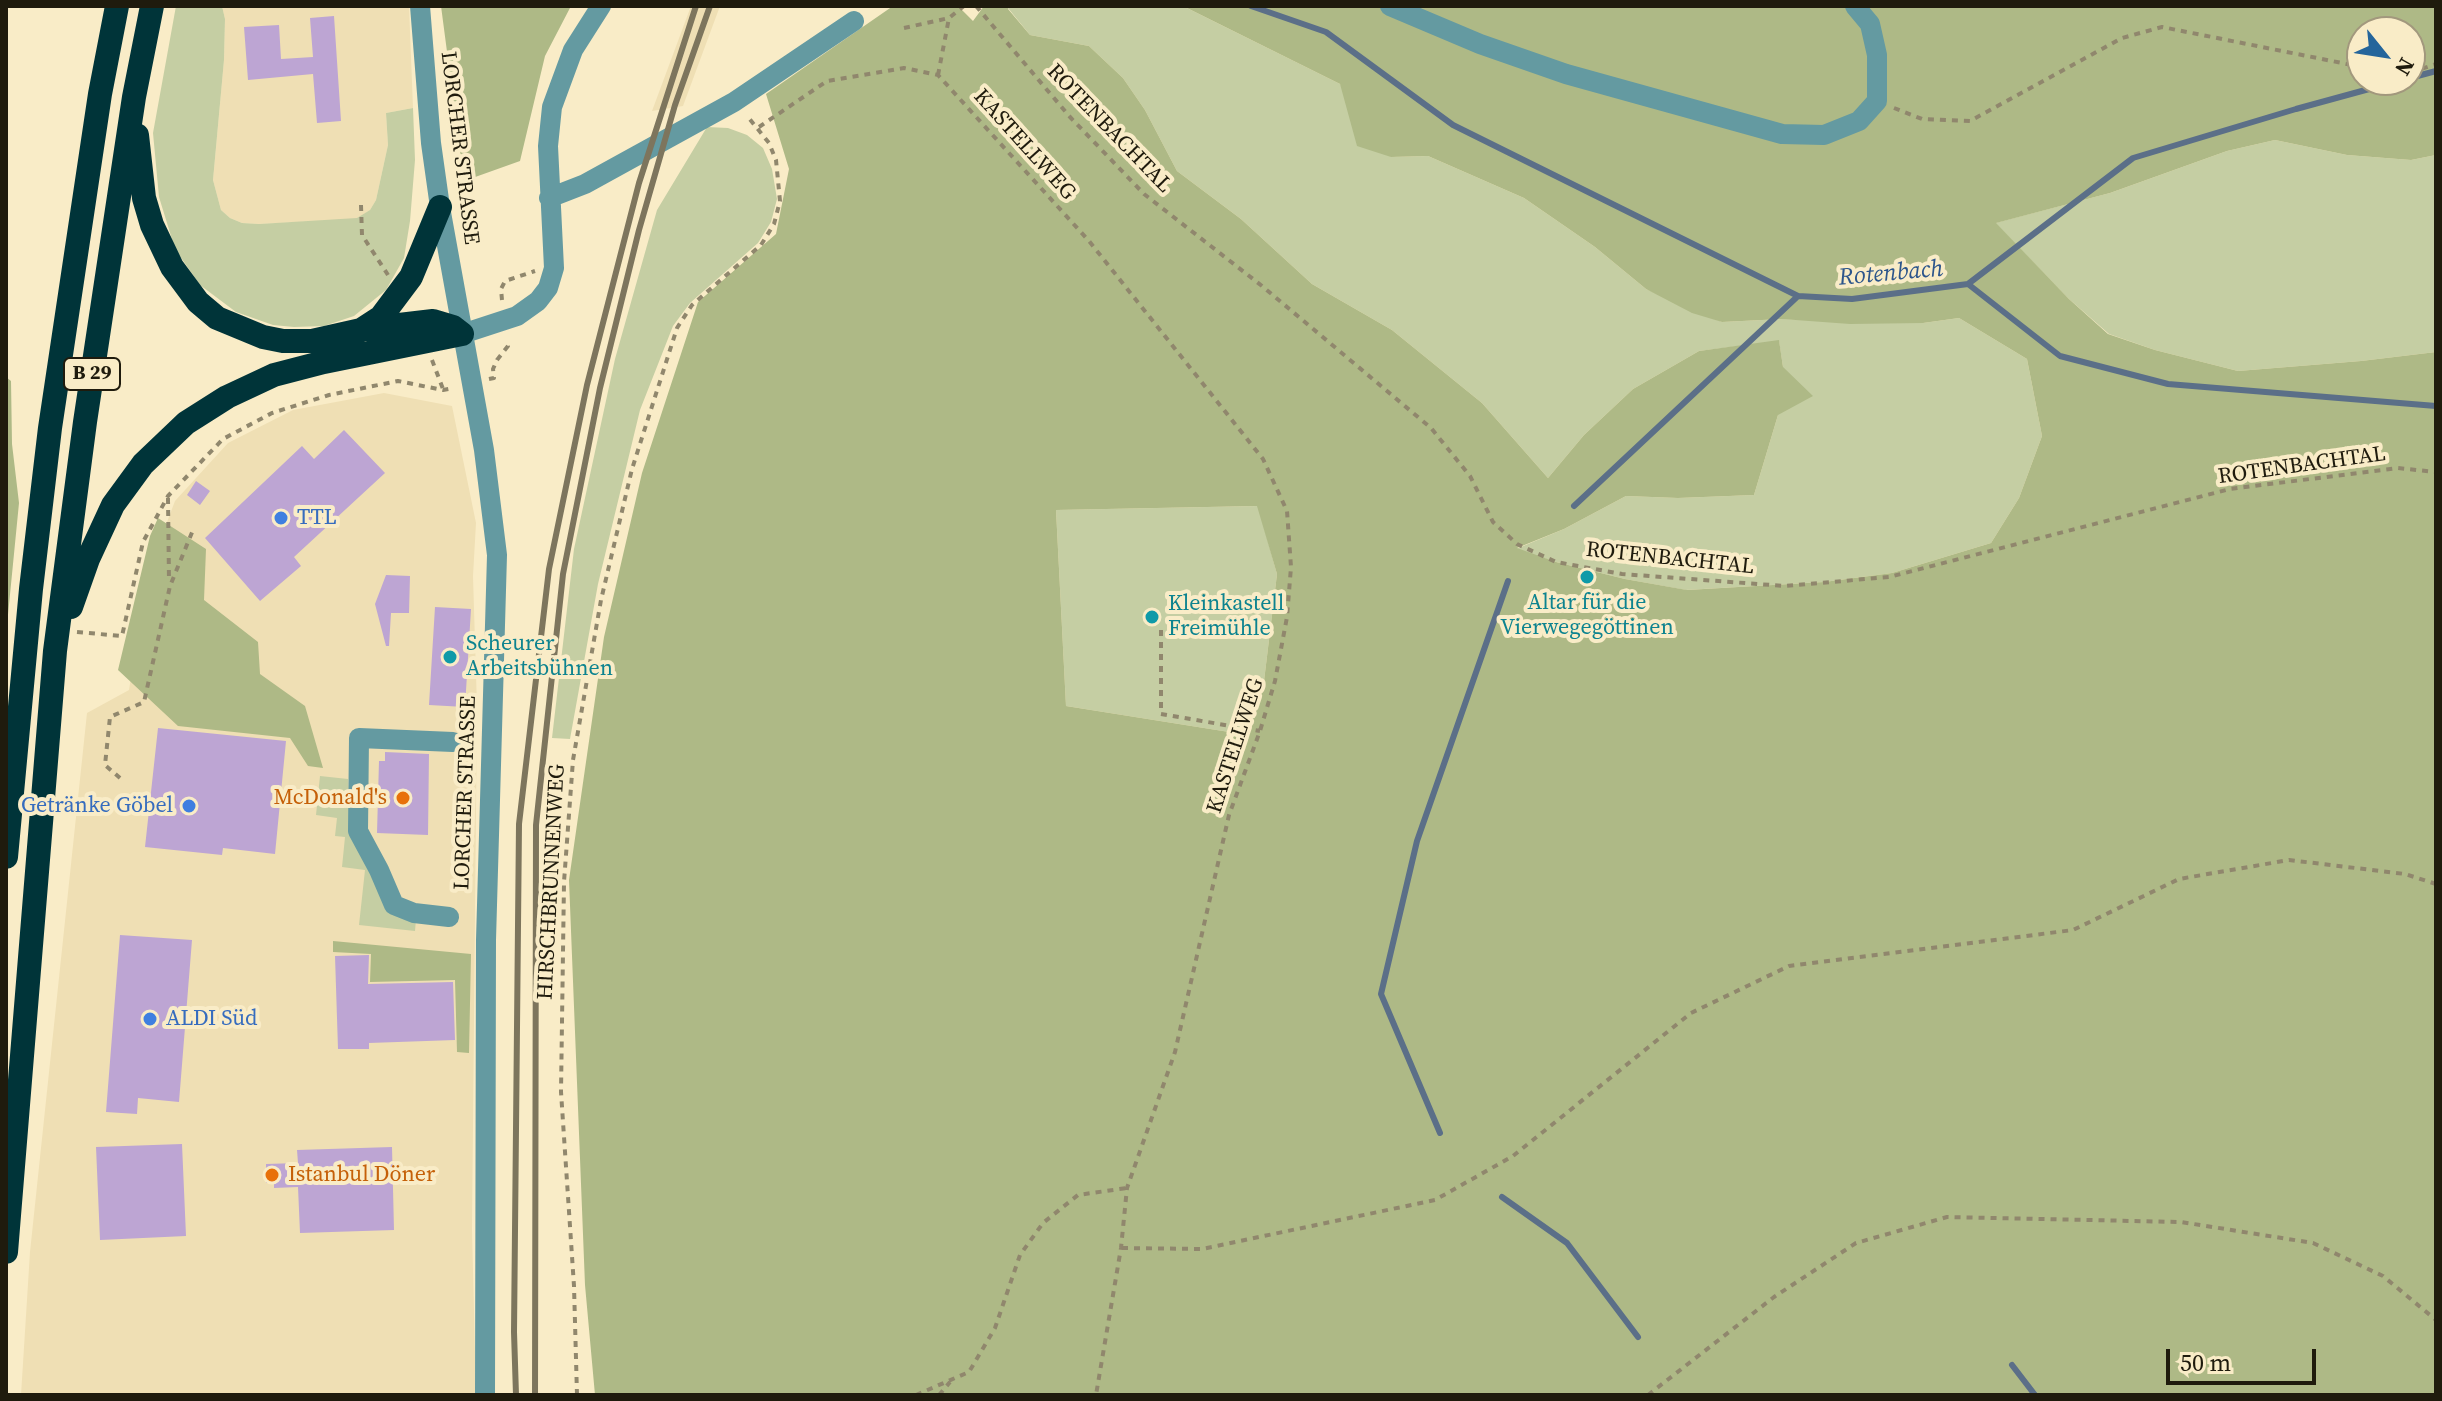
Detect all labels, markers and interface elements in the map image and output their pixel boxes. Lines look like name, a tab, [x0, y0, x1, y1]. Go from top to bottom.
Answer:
north arrow	[2346, 16, 2426, 96]
street label: LORCHER STRASSE	[434, 50, 484, 246]
text: N	[2388, 53, 2422, 81]
street label: ROTENBACHTAL	[1041, 59, 1177, 199]
street label: KASTELLWEG	[967, 84, 1081, 206]
water label: Rotenbach	[1838, 255, 1944, 293]
road number: B 29	[64, 358, 120, 390]
street label: ROTENBACHTAL	[2216, 441, 2388, 491]
place label: TTL	[297, 505, 337, 531]
marker: TTL	[272, 509, 290, 527]
street label: ROTENBACHTAL	[1585, 537, 1755, 581]
marker: Altar für die Vierwegegöttinen	[1578, 568, 1596, 586]
place label: Altar für die Vierwegegöttinen	[1500, 590, 1674, 642]
place label: Kleinkastell Freimühle	[1168, 591, 1284, 642]
marker: Kleinkastell Freimühle	[1143, 608, 1161, 626]
place label: Scheurer Arbeitsbühnen	[466, 631, 613, 682]
marker: Scheurer Arbeitsbühnen	[441, 648, 459, 666]
street label: KASTELLWEG	[1202, 675, 1270, 817]
street label: LORCHER STRASSE	[449, 695, 483, 891]
street label: HIRSCHBRUNNENWEG	[533, 763, 571, 1001]
place label: McDonald's	[273, 785, 387, 811]
marker: McDonald's	[394, 789, 412, 807]
place label: Getränke Göbel	[21, 793, 173, 819]
marker: Getränke Göbel	[180, 797, 198, 815]
place label: ALDI Süd	[166, 1006, 257, 1032]
marker: ALDI Süd	[141, 1010, 159, 1028]
place label: Istanbul Döner	[288, 1162, 435, 1188]
marker: Istanbul Döner	[263, 1166, 281, 1184]
scale bar	[2170, 1333, 2320, 1383]
text: 50 m	[2180, 1346, 2231, 1379]

